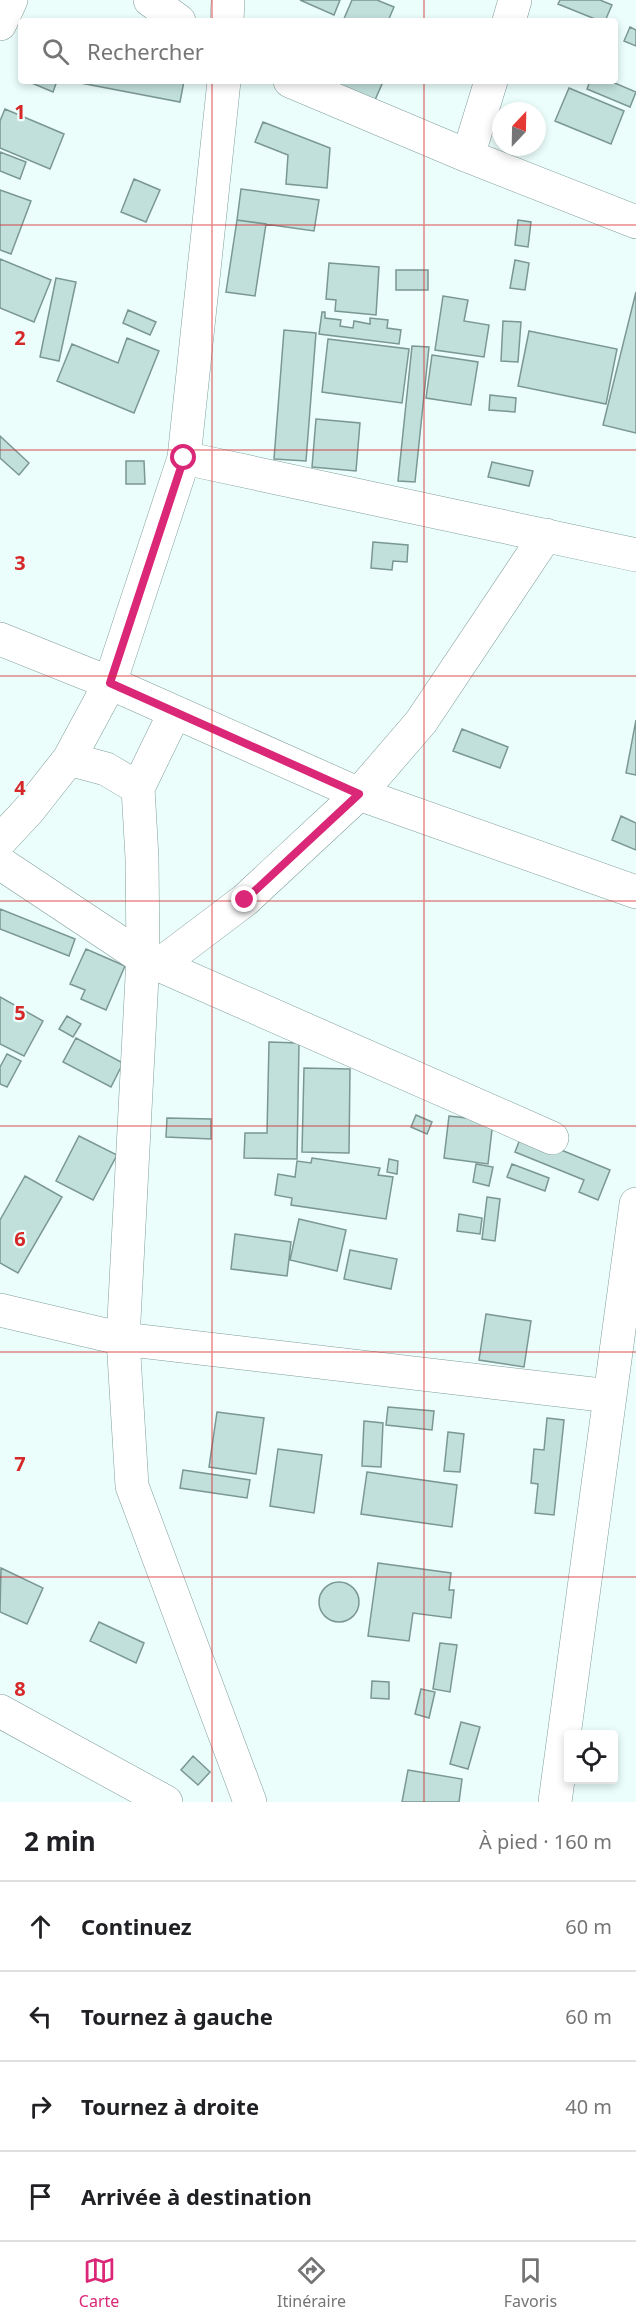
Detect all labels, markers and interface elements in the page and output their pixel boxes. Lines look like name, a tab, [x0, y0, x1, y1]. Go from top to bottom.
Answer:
search box	[18, 18, 618, 84]
icon: search	[39, 35, 72, 68]
text: Rechercher	[87, 36, 204, 66]
text: 1	[14, 98, 26, 125]
north arrow	[492, 102, 546, 156]
text: 2	[14, 324, 26, 351]
route start	[170, 444, 196, 470]
text: 3	[14, 549, 26, 576]
text: 4	[14, 774, 26, 801]
route end	[231, 886, 257, 912]
text: 5	[14, 999, 26, 1026]
text: 6	[14, 1225, 26, 1252]
text: 7	[14, 1450, 26, 1477]
text: 8	[14, 1675, 26, 1702]
map controls	[564, 1730, 618, 1784]
button: locate	[564, 1730, 618, 1784]
text: 2 min	[24, 1823, 96, 1859]
text: À pied · 160 m	[479, 1828, 612, 1855]
icon: ahead	[24, 1910, 57, 1943]
text: Continuez	[81, 1911, 192, 1941]
text: 60 m	[565, 1913, 612, 1940]
icon: left	[24, 2000, 57, 2033]
text: Tournez à gauche	[81, 2001, 273, 2031]
text: 60 m	[565, 2003, 612, 2030]
icon: right	[24, 2090, 57, 2123]
text: Tournez à droite	[81, 2091, 259, 2121]
text: 40 m	[565, 2093, 612, 2120]
icon: arrive	[24, 2180, 57, 2213]
text: Arrivée à destination	[81, 2181, 312, 2211]
tab: Carte	[79, 2254, 119, 2312]
tab: Itinéraire	[277, 2254, 346, 2312]
tab: Favoris	[504, 2254, 557, 2312]

